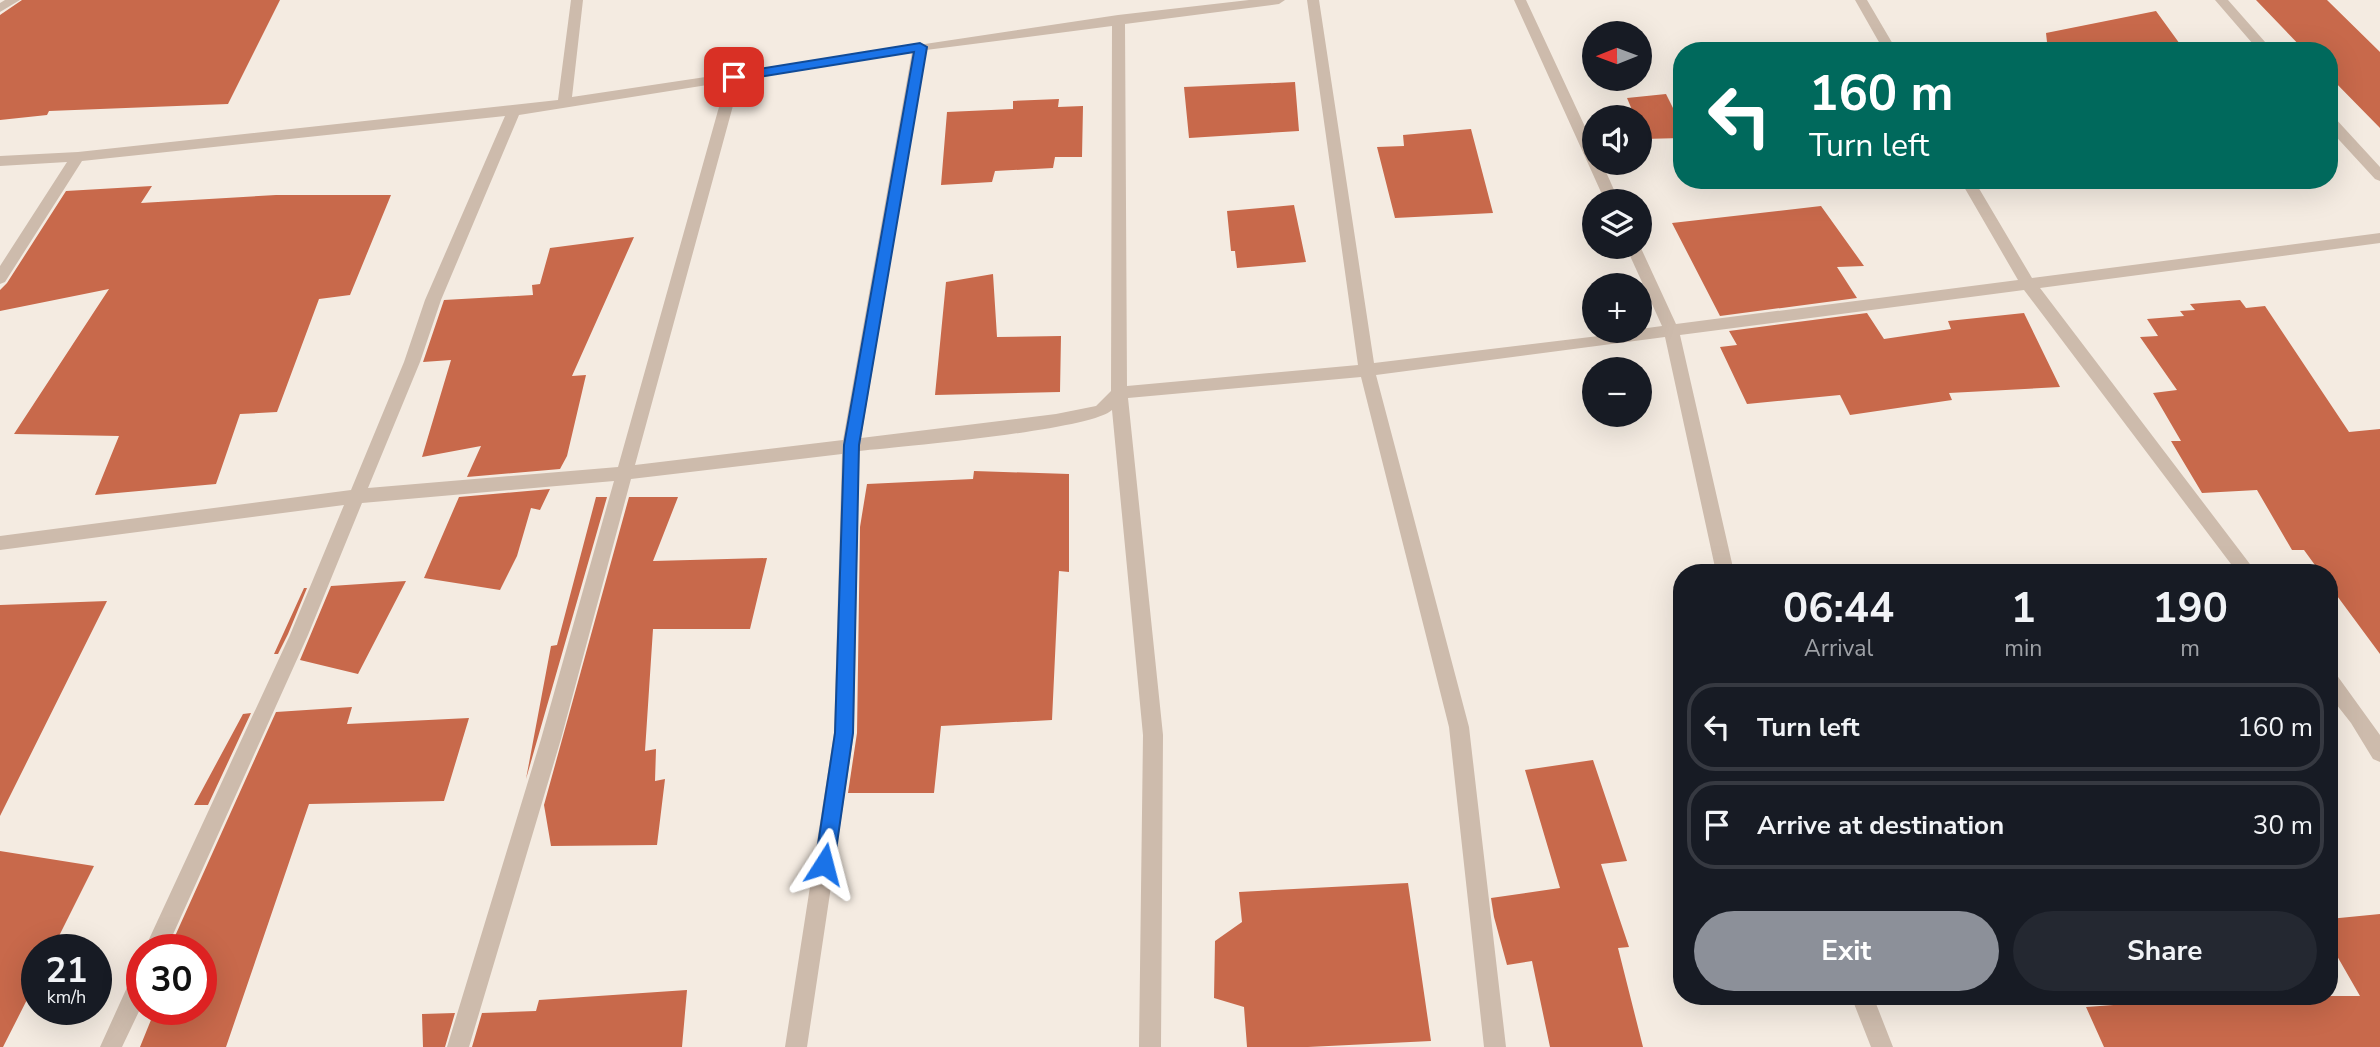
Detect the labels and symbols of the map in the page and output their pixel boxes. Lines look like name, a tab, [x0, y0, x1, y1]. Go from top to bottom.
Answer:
north arrow	[1582, 21, 1652, 91]
pin	[704, 47, 764, 107]
position arrow	[787, 827, 861, 901]
speed limit sign: 30	[126, 934, 217, 1025]

